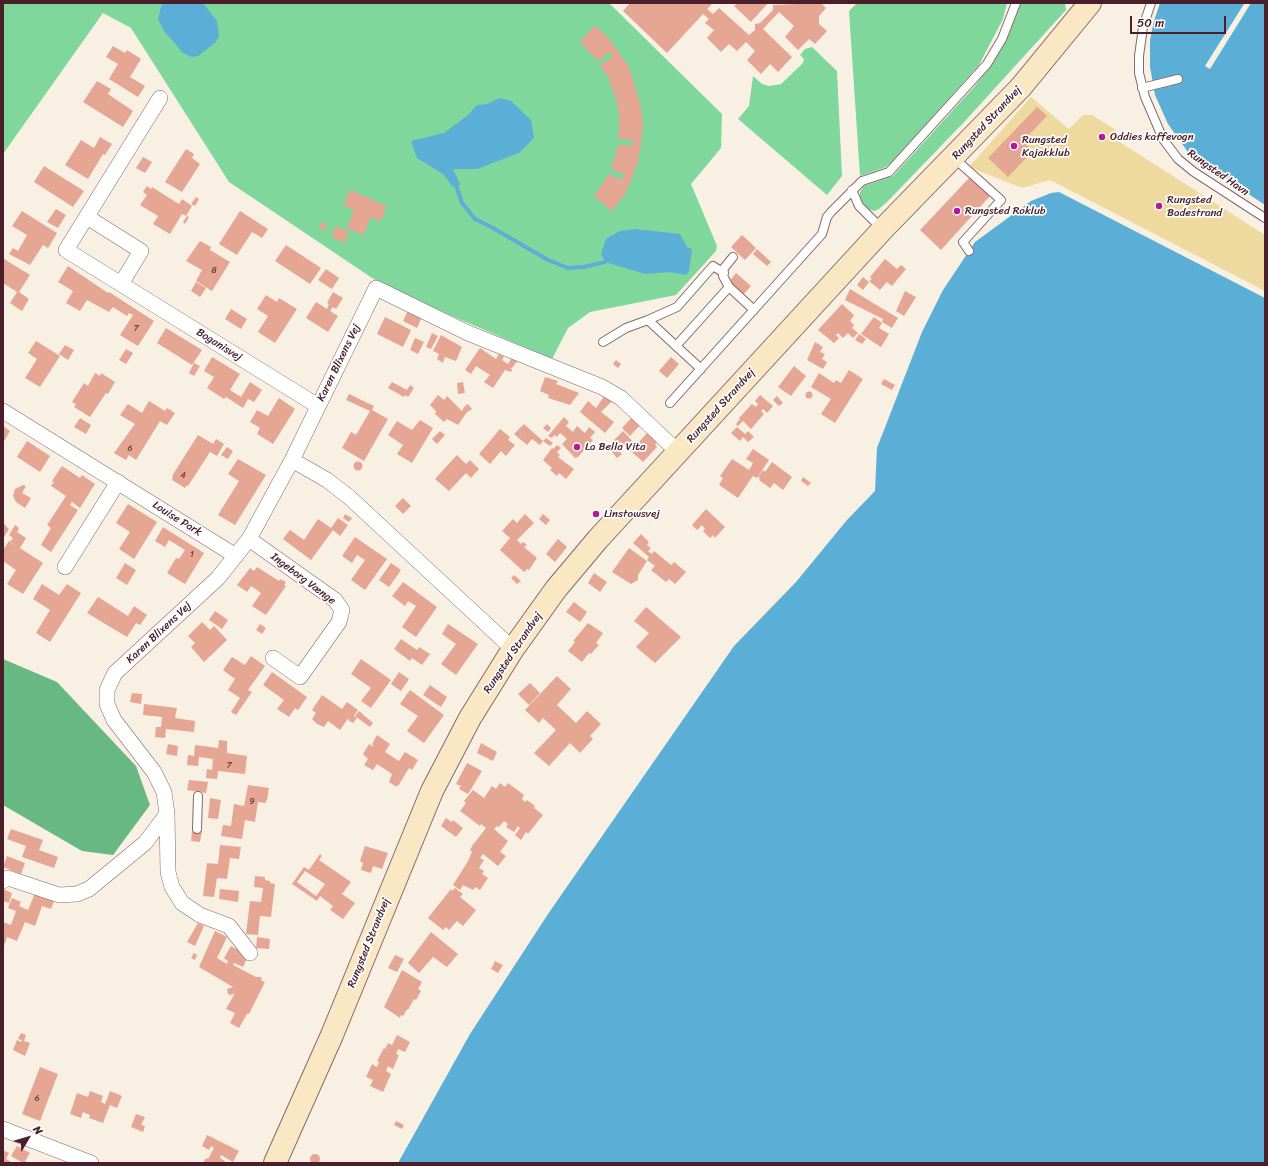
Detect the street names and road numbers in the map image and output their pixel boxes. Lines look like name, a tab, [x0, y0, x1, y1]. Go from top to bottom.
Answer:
street label: Rungsted Strandvej	[950, 84, 1024, 162]
street label: Rungsted Havn	[1185, 147, 1251, 199]
street label: Karen Blixens Vej	[315, 322, 363, 404]
street label: Boganisvej	[194, 326, 244, 364]
street label: Rungsted Strandvej	[684, 366, 758, 446]
street label: Louise Park	[150, 499, 204, 539]
street label: Ingeborg Vænge	[268, 550, 338, 608]
street label: Karen Blixens Vej	[124, 599, 194, 667]
street label: Rungsted Strandvej	[481, 610, 545, 696]
street label: Rungsted Strandvej	[345, 896, 393, 990]

